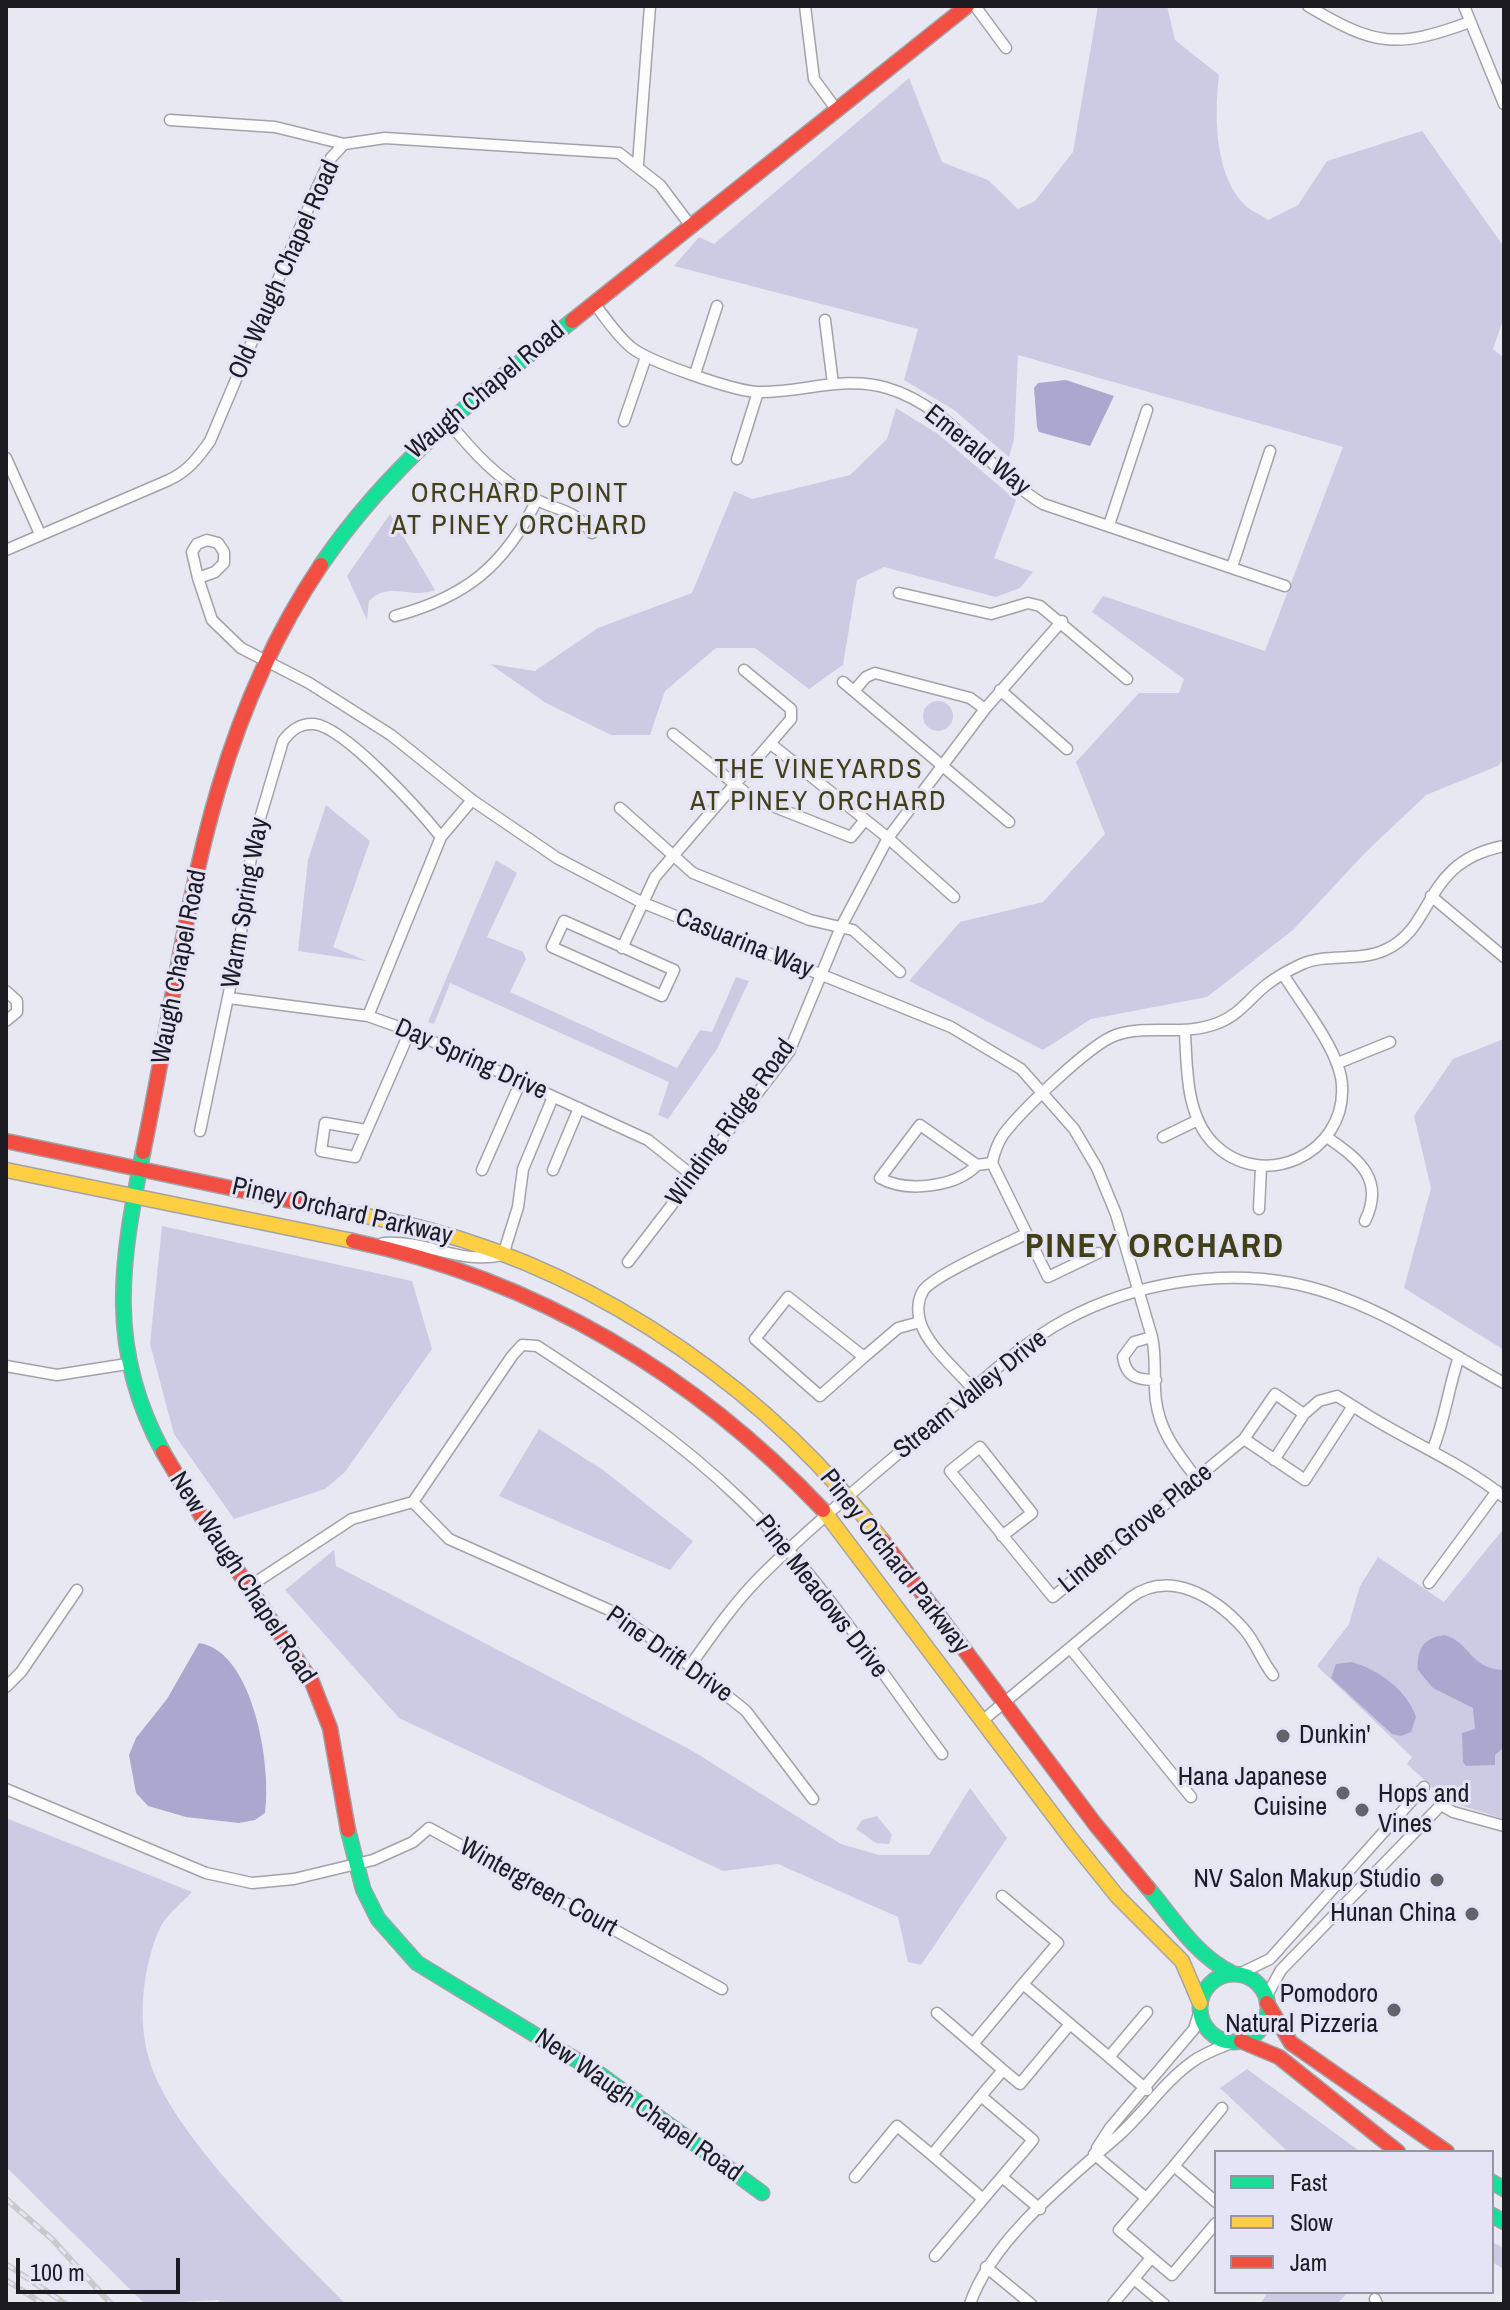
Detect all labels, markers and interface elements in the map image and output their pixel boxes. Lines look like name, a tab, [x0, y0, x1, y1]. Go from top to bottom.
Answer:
street label: Old Waugh Chapel Road	[223, 156, 347, 384]
street label: Waugh Chapel Road	[400, 316, 572, 466]
street label: Emerald Way	[918, 399, 1036, 503]
district label: ORCHARD POINT AT PINEY ORCHARD	[391, 477, 649, 543]
district label: THE VINEYARDS AT PINEY ORCHARD	[690, 753, 948, 819]
street label: Warm Spring Way	[216, 815, 276, 991]
street label: Waugh Chapel Road	[146, 867, 214, 1067]
street label: Casuarina Way	[670, 902, 818, 986]
street label: Day Spring Drive	[390, 1012, 552, 1108]
street label: Winding Ridge Road	[660, 1033, 802, 1213]
street label: Piney Orchard Parkway	[229, 1171, 455, 1253]
district label: PINEY ORCHARD	[1025, 1228, 1285, 1268]
street label: Stream Valley Drive	[888, 1324, 1054, 1466]
street label: Linden Grove Place	[1053, 1458, 1219, 1600]
street label: Piney Orchard Parkway	[812, 1464, 976, 1660]
street label: New Waugh Chapel Road	[162, 1466, 322, 1690]
street label: Pine Meadows Drive	[748, 1509, 894, 1685]
street label: Pine Drift Drive	[600, 1600, 738, 1710]
place label: Dunkin'	[1299, 1720, 1371, 1752]
marker: Dunkin'	[1274, 1727, 1292, 1745]
place label: Hana Japanese Cuisine	[1178, 1762, 1327, 1824]
place label: Hops and Vines	[1378, 1779, 1469, 1840]
marker: Hana Japanese Cuisine	[1334, 1784, 1352, 1802]
marker: Hops and Vines	[1353, 1801, 1371, 1819]
street label: Wintergreen Court	[454, 1832, 622, 1944]
place label: NV Salon Makup Studio	[1193, 1864, 1421, 1896]
marker: NV Salon Makup Studio	[1428, 1871, 1446, 1889]
place label: Hunan China	[1330, 1898, 1456, 1930]
marker: Hunan China	[1463, 1905, 1481, 1923]
place label: Pomodoro Natural Pizzeria	[1225, 1979, 1378, 2040]
marker: Pomodoro Natural Pizzeria	[1385, 2001, 1403, 2019]
street label: New Waugh Chapel Road	[528, 2023, 748, 2189]
legend	[1214, 2150, 1494, 2294]
text: Fast	[1290, 2166, 1327, 2198]
text: Slow	[1290, 2206, 1333, 2238]
scale bar	[20, 2242, 184, 2292]
text: Jam	[1290, 2246, 1327, 2278]
text: 100 m	[30, 2256, 85, 2288]

